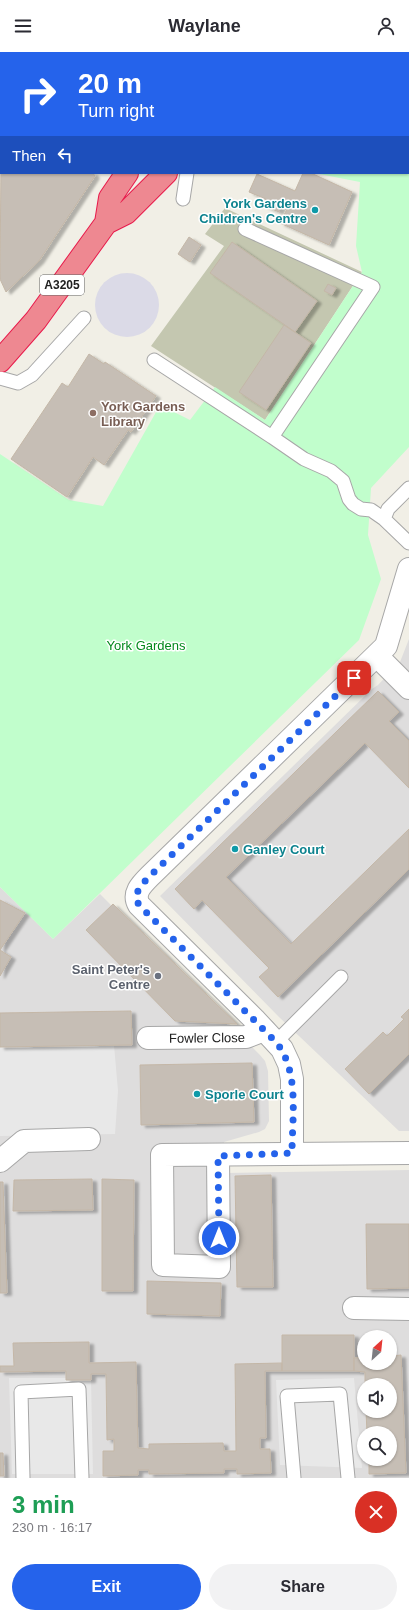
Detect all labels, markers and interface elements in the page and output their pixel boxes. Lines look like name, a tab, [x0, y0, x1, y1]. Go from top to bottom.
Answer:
icon: menu	[12, 15, 34, 37]
icon: person	[375, 15, 397, 37]
text: Waylane	[168, 16, 241, 36]
icon: right	[12, 68, 64, 120]
text: 20 m	[78, 68, 142, 99]
text: Turn right	[78, 101, 154, 121]
icon: left	[54, 144, 76, 166]
text: Then	[12, 147, 46, 164]
place label: York Gardens Children's Centre	[199, 196, 307, 226]
marker: York Gardens Children's Centre	[310, 205, 320, 215]
road number: A3205	[40, 275, 84, 295]
place label: York Gardens Library	[101, 399, 185, 429]
marker: York Gardens Library	[88, 408, 98, 418]
park label: York Gardens	[106, 638, 186, 653]
pin	[337, 661, 371, 695]
icon: arrive	[343, 667, 365, 689]
place label: Ganley Court	[243, 842, 325, 857]
marker: Ganley Court	[230, 844, 240, 854]
place label: Saint Peter's Centre	[72, 962, 150, 992]
marker: Saint Peter's Centre	[153, 971, 163, 981]
street label: Fowler Close	[169, 1030, 245, 1045]
place label: Sporle Court	[205, 1087, 284, 1102]
marker: Sporle Court	[192, 1089, 202, 1099]
position arrow	[198, 1217, 240, 1259]
north arrow	[357, 1330, 397, 1370]
map controls	[357, 1330, 397, 1466]
button: sound	[357, 1378, 397, 1418]
button: search	[357, 1426, 397, 1466]
text: 3 min	[12, 1491, 75, 1518]
button: close	[355, 1491, 397, 1533]
text: 230 m · 16:17	[12, 1520, 92, 1535]
button: Exit	[12, 1564, 201, 1610]
button: Share	[209, 1564, 397, 1610]

